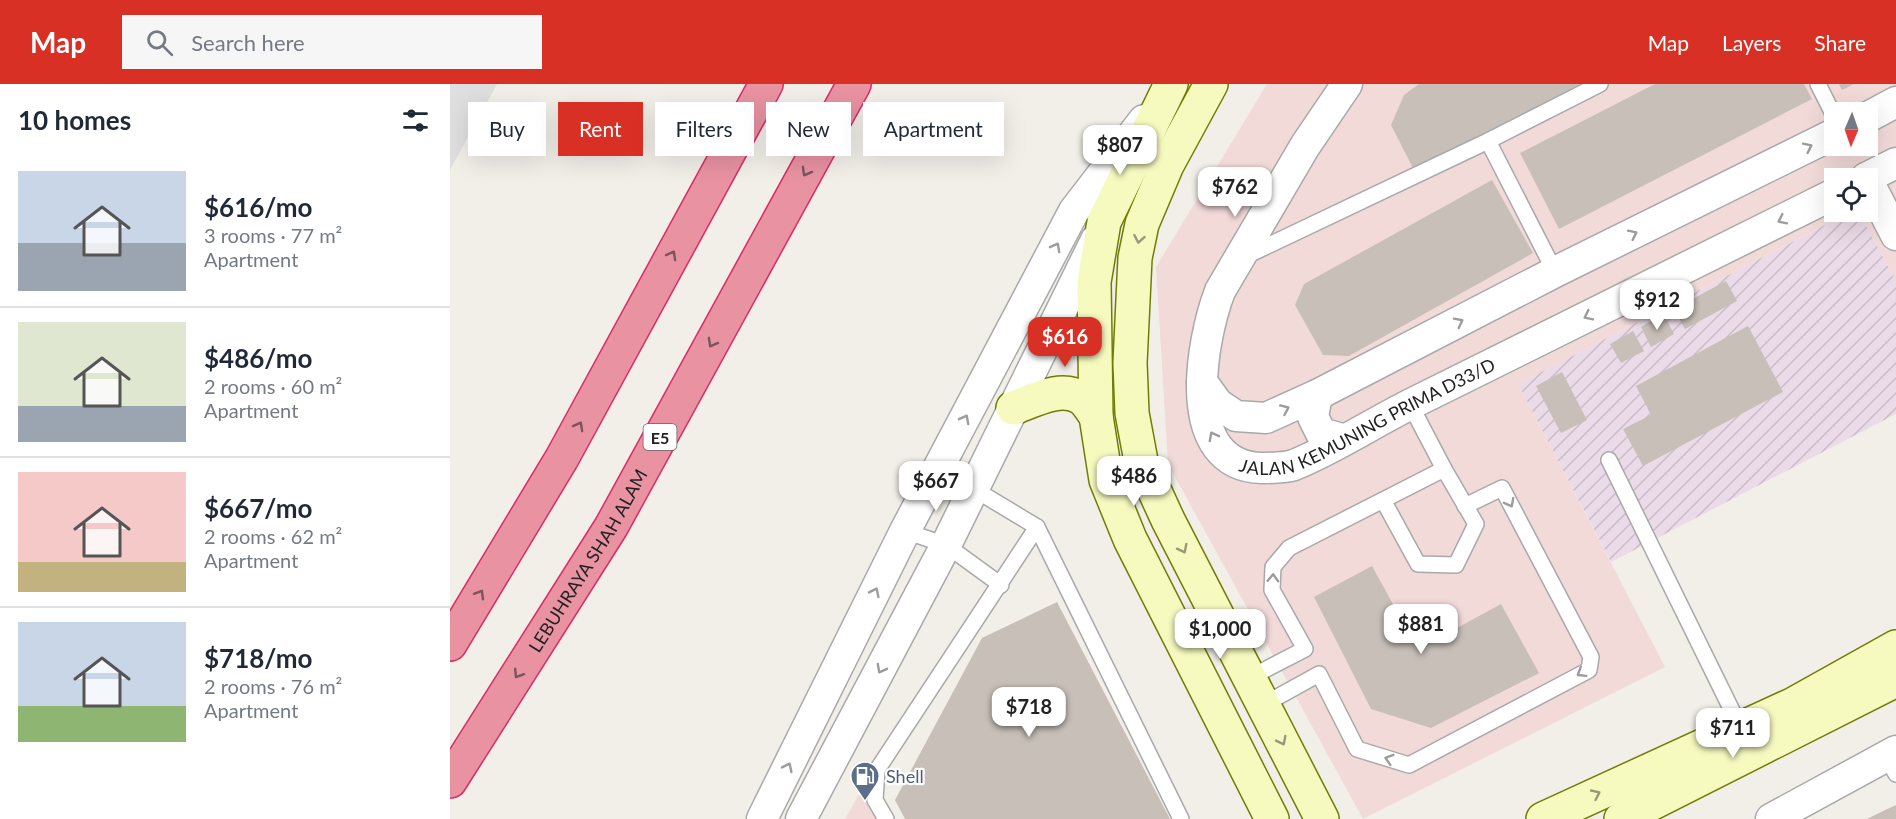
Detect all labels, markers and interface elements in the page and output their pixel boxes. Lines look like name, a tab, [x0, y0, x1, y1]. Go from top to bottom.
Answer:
search box	[122, 15, 542, 69]
text: Map	[30, 25, 86, 59]
icon: search	[143, 26, 176, 59]
text: Search here	[191, 29, 305, 56]
text: Map	[1648, 30, 1689, 55]
text: Layers	[1722, 30, 1781, 55]
text: Share	[1814, 30, 1866, 55]
chip: Buy	[468, 102, 546, 156]
chip: Rent	[558, 102, 643, 156]
chip: Filters	[655, 102, 754, 156]
chip: New	[766, 102, 851, 156]
chip: Apartment	[863, 102, 1004, 156]
north arrow	[1824, 102, 1878, 156]
map controls	[1824, 102, 1878, 222]
text: 10 homes	[18, 104, 131, 136]
icon: filters	[399, 104, 432, 137]
pin: $807	[1084, 125, 1156, 176]
text: $807	[1097, 132, 1143, 156]
one-way arrow	[1801, 143, 1812, 154]
one-way arrow	[802, 166, 813, 176]
pin: $762	[1199, 167, 1271, 218]
button: locate	[1824, 168, 1878, 222]
text: $762	[1212, 174, 1258, 198]
text: $616/mo	[204, 191, 312, 223]
icon: home	[66, 195, 138, 267]
one-way arrow	[1777, 213, 1788, 225]
text: 3 rooms · 77 m²	[204, 223, 342, 247]
one-way arrow	[1627, 229, 1638, 241]
one-way arrow	[1133, 233, 1146, 243]
one-way arrow	[1049, 242, 1060, 253]
text: Apartment	[204, 247, 298, 271]
one-way arrow	[665, 251, 676, 261]
pin: $912	[1621, 280, 1693, 331]
text: $912	[1634, 287, 1680, 311]
one-way arrow	[1584, 308, 1595, 320]
pin: $616	[1029, 317, 1101, 368]
one-way arrow	[1453, 318, 1463, 329]
text: $616	[1042, 324, 1088, 348]
one-way arrow	[708, 337, 719, 347]
text: $486/mo	[204, 342, 312, 374]
icon: home	[66, 346, 138, 418]
street label: JALAN KEMUNING PRIMA D33/D	[1237, 353, 1498, 479]
text: 2 rooms · 60 m²	[204, 374, 342, 398]
text: Apartment	[204, 398, 298, 422]
one-way arrow	[1279, 405, 1290, 417]
one-way arrow	[958, 415, 969, 425]
one-way arrow	[572, 422, 583, 432]
road number: E5	[644, 424, 676, 450]
one-way arrow	[1208, 431, 1220, 442]
pin: $486	[1098, 456, 1170, 507]
pin: $667	[900, 461, 972, 512]
text: $486	[1111, 463, 1157, 487]
street label: LEBUHRAYA SHAH ALAM	[524, 465, 652, 656]
text: $667	[913, 468, 959, 492]
text: $667/mo	[204, 492, 312, 524]
icon: home	[66, 496, 138, 568]
one-way arrow	[1503, 497, 1514, 508]
text: 2 rooms · 62 m²	[204, 524, 342, 548]
one-way arrow	[1175, 543, 1187, 554]
text: Apartment	[204, 548, 298, 572]
one-way arrow	[1266, 573, 1279, 582]
one-way arrow	[868, 588, 879, 598]
one-way arrow	[473, 590, 484, 600]
pin: $881	[1385, 604, 1457, 655]
pin: $1,000	[1171, 609, 1269, 660]
text: $881	[1398, 611, 1444, 635]
text: $1,000	[1189, 616, 1251, 640]
text: $718/mo	[204, 642, 312, 674]
icon: home	[66, 646, 138, 718]
one-way arrow	[877, 663, 888, 673]
one-way arrow	[1576, 666, 1587, 677]
one-way arrow	[513, 668, 525, 678]
text: 2 rooms · 76 m²	[204, 674, 342, 698]
pin: $718	[993, 687, 1065, 738]
text: $718	[1006, 694, 1052, 718]
text: Apartment	[204, 698, 298, 722]
pin: $711	[1697, 708, 1769, 759]
text: $711	[1710, 715, 1756, 739]
one-way arrow	[1275, 735, 1286, 745]
one-way arrow	[1384, 754, 1395, 766]
fuel station icon: Shell	[849, 760, 881, 802]
one-way arrow	[781, 762, 793, 773]
place label: Shell	[886, 765, 924, 787]
one-way arrow	[1589, 790, 1600, 802]

